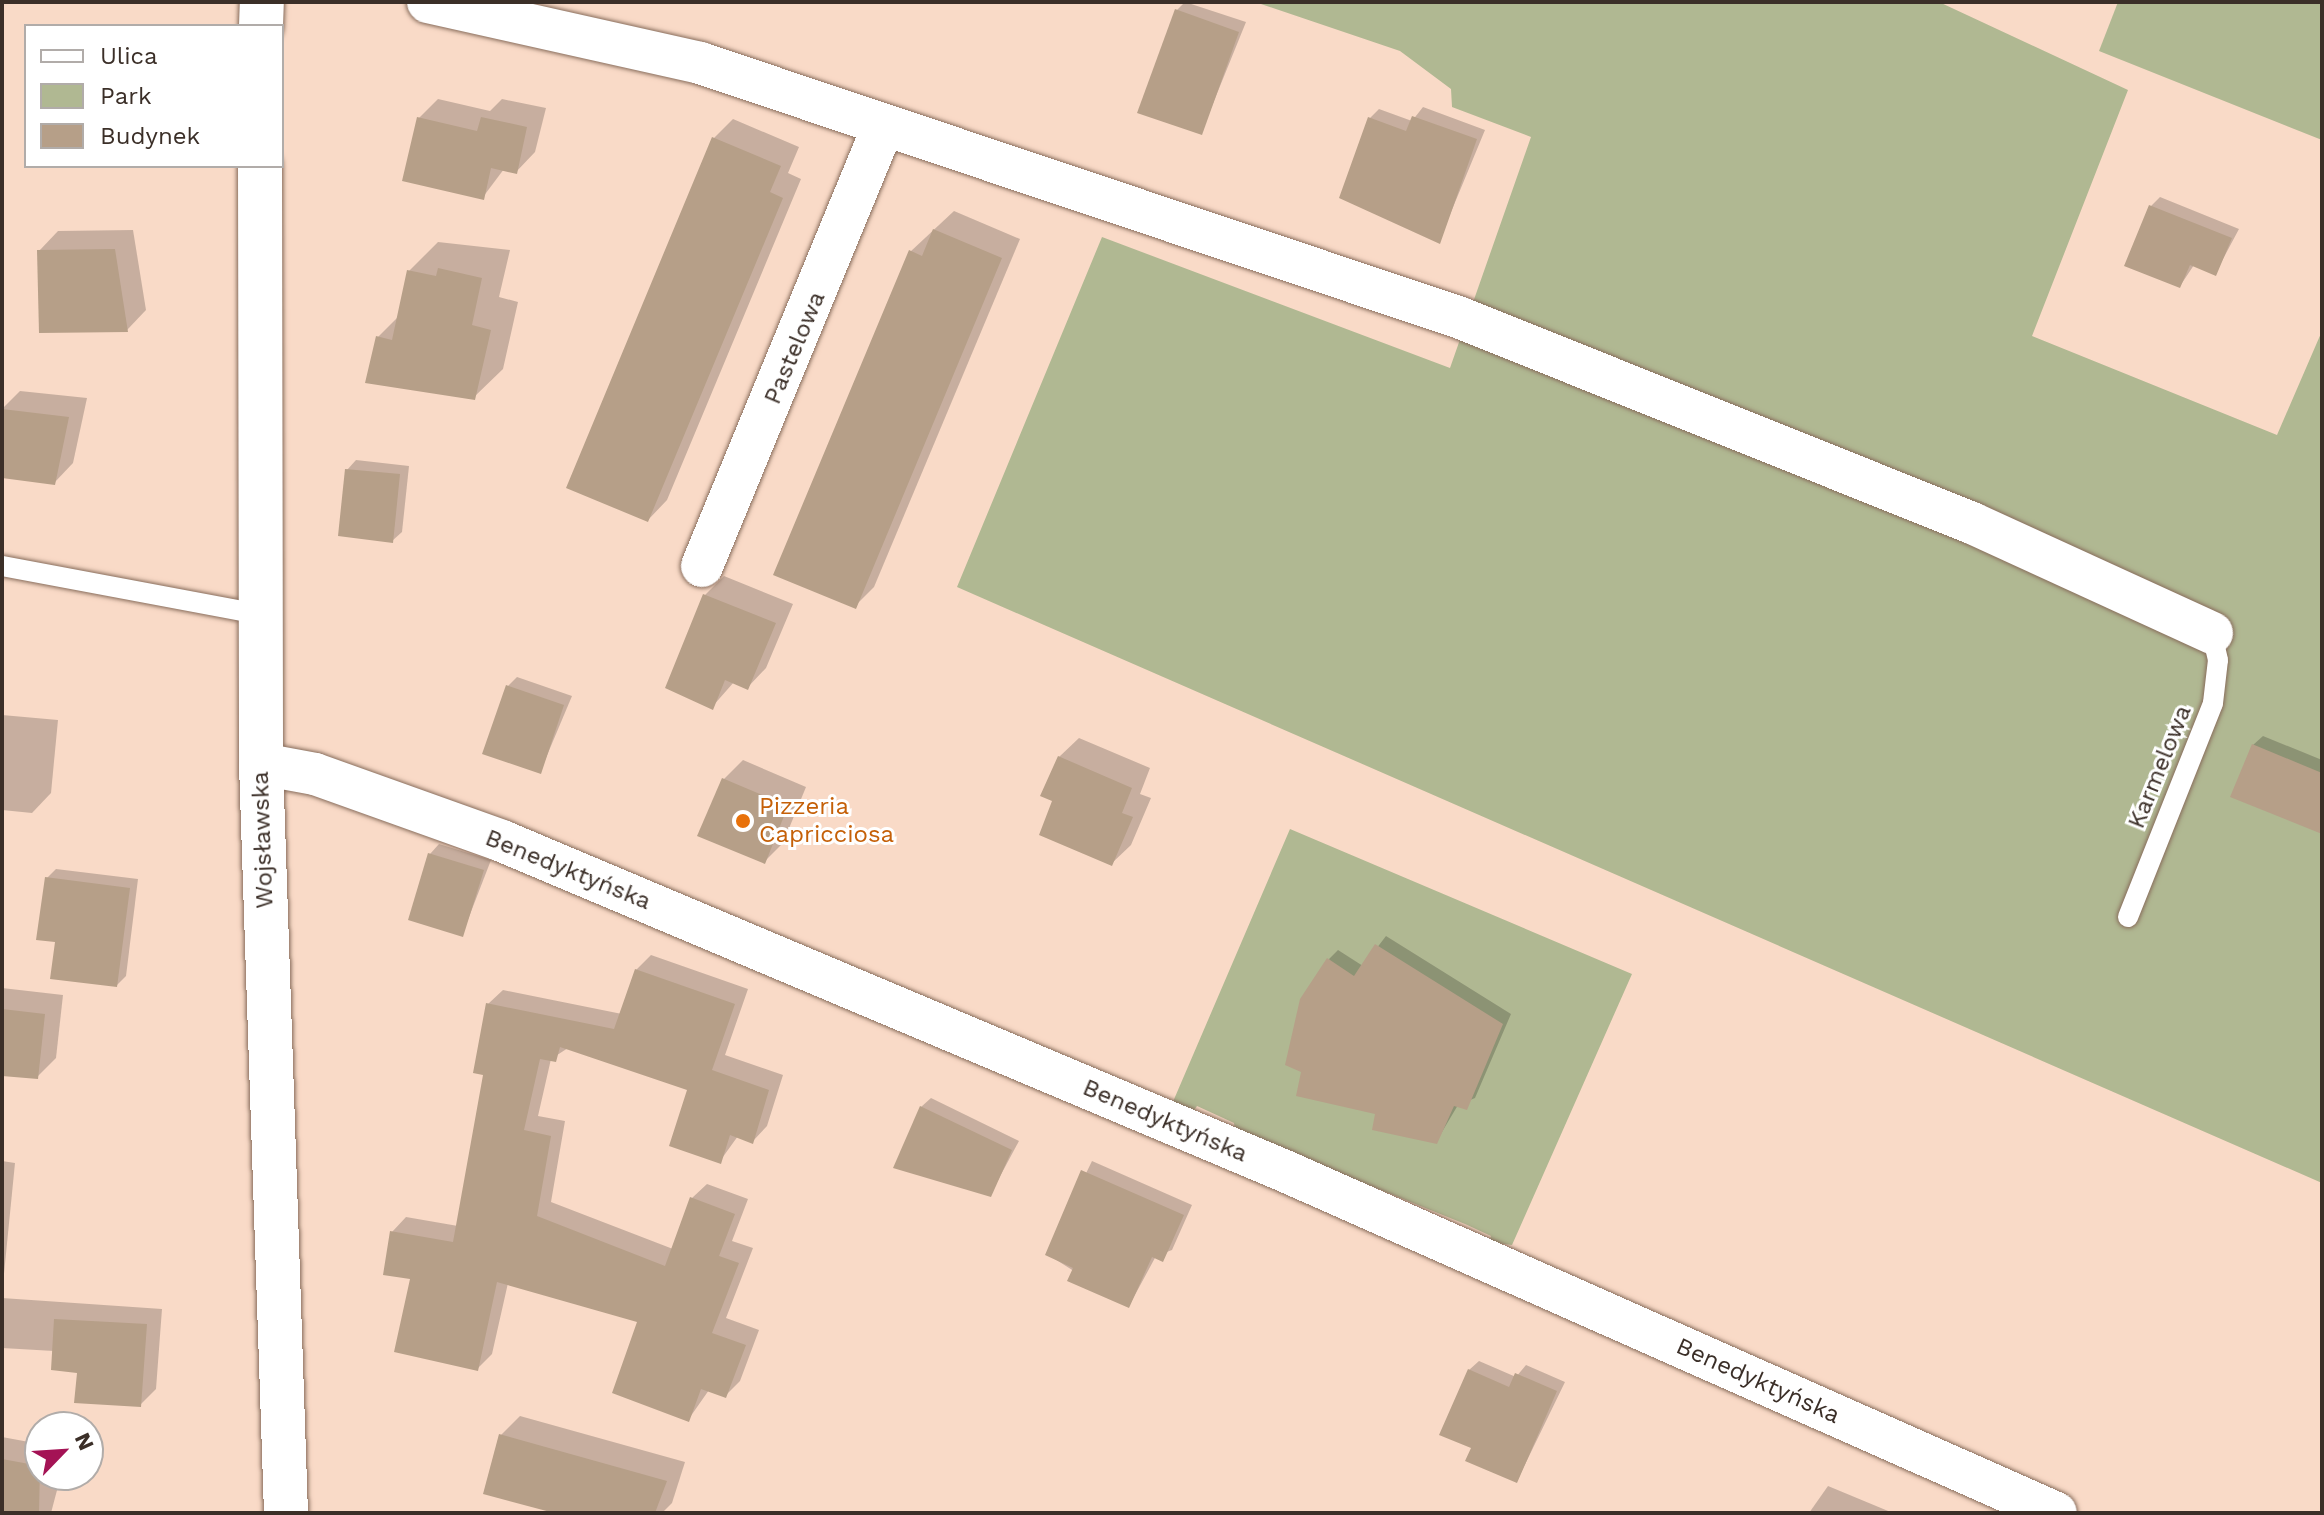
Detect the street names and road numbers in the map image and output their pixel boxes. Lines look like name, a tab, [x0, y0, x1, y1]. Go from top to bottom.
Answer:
street label: Pastelowa	[758, 287, 832, 409]
street label: Karmelowa	[2122, 701, 2198, 833]
street label: Wojsławska	[246, 771, 280, 909]
street label: Benedyktyńska	[481, 824, 655, 916]
street label: Benedyktyńska	[1078, 1073, 1252, 1169]
street label: Benedyktyńska	[1672, 1332, 1844, 1430]

